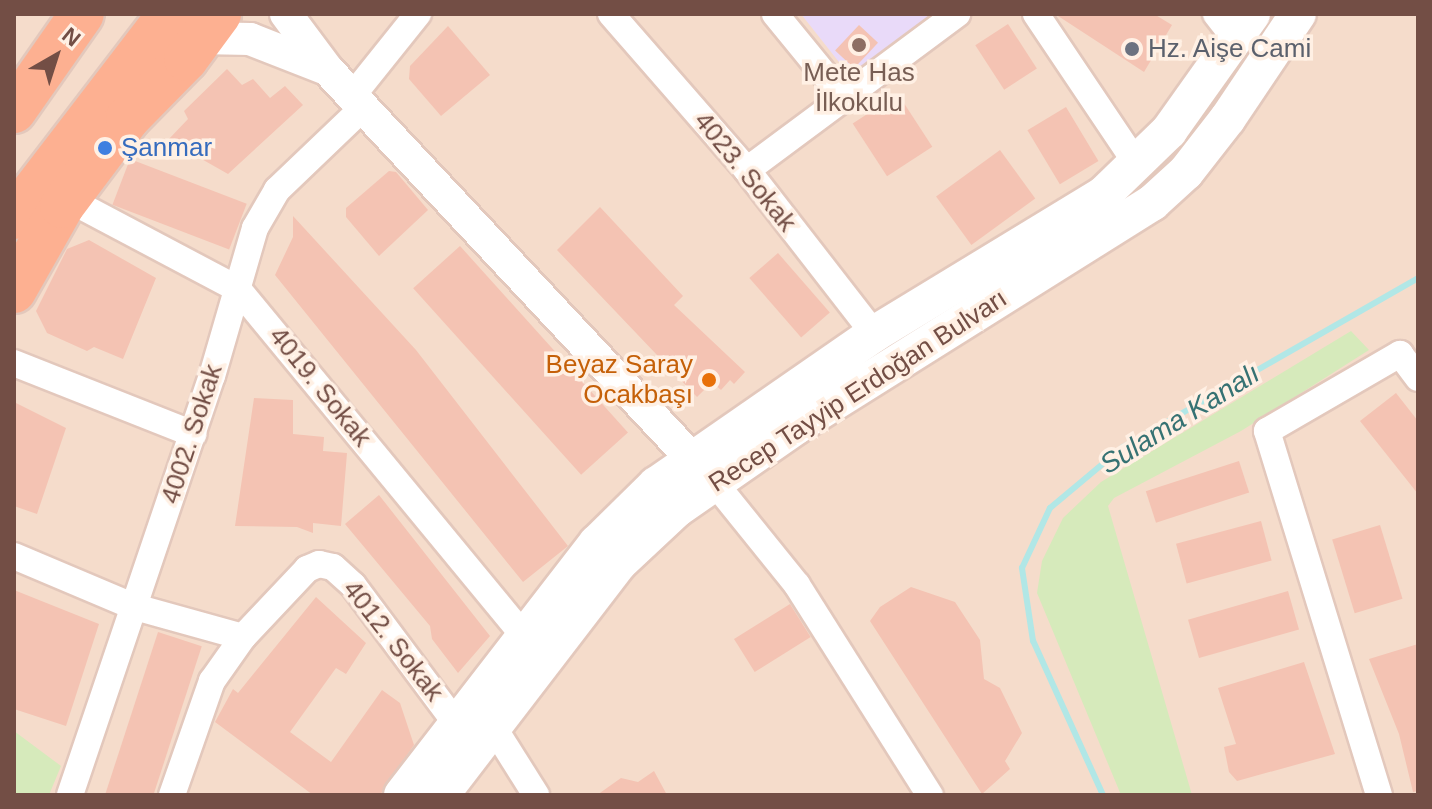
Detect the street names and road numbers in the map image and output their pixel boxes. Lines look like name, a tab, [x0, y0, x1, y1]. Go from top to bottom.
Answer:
street label: 4023. Sokak	[687, 106, 803, 238]
street label: Recep Tayyip Erdoğan Bulvarı	[703, 283, 1013, 499]
street label: 4019. Sokak	[262, 321, 378, 453]
street label: 4002. Sokak	[155, 360, 229, 508]
street label: 4012. Sokak	[336, 574, 450, 708]

